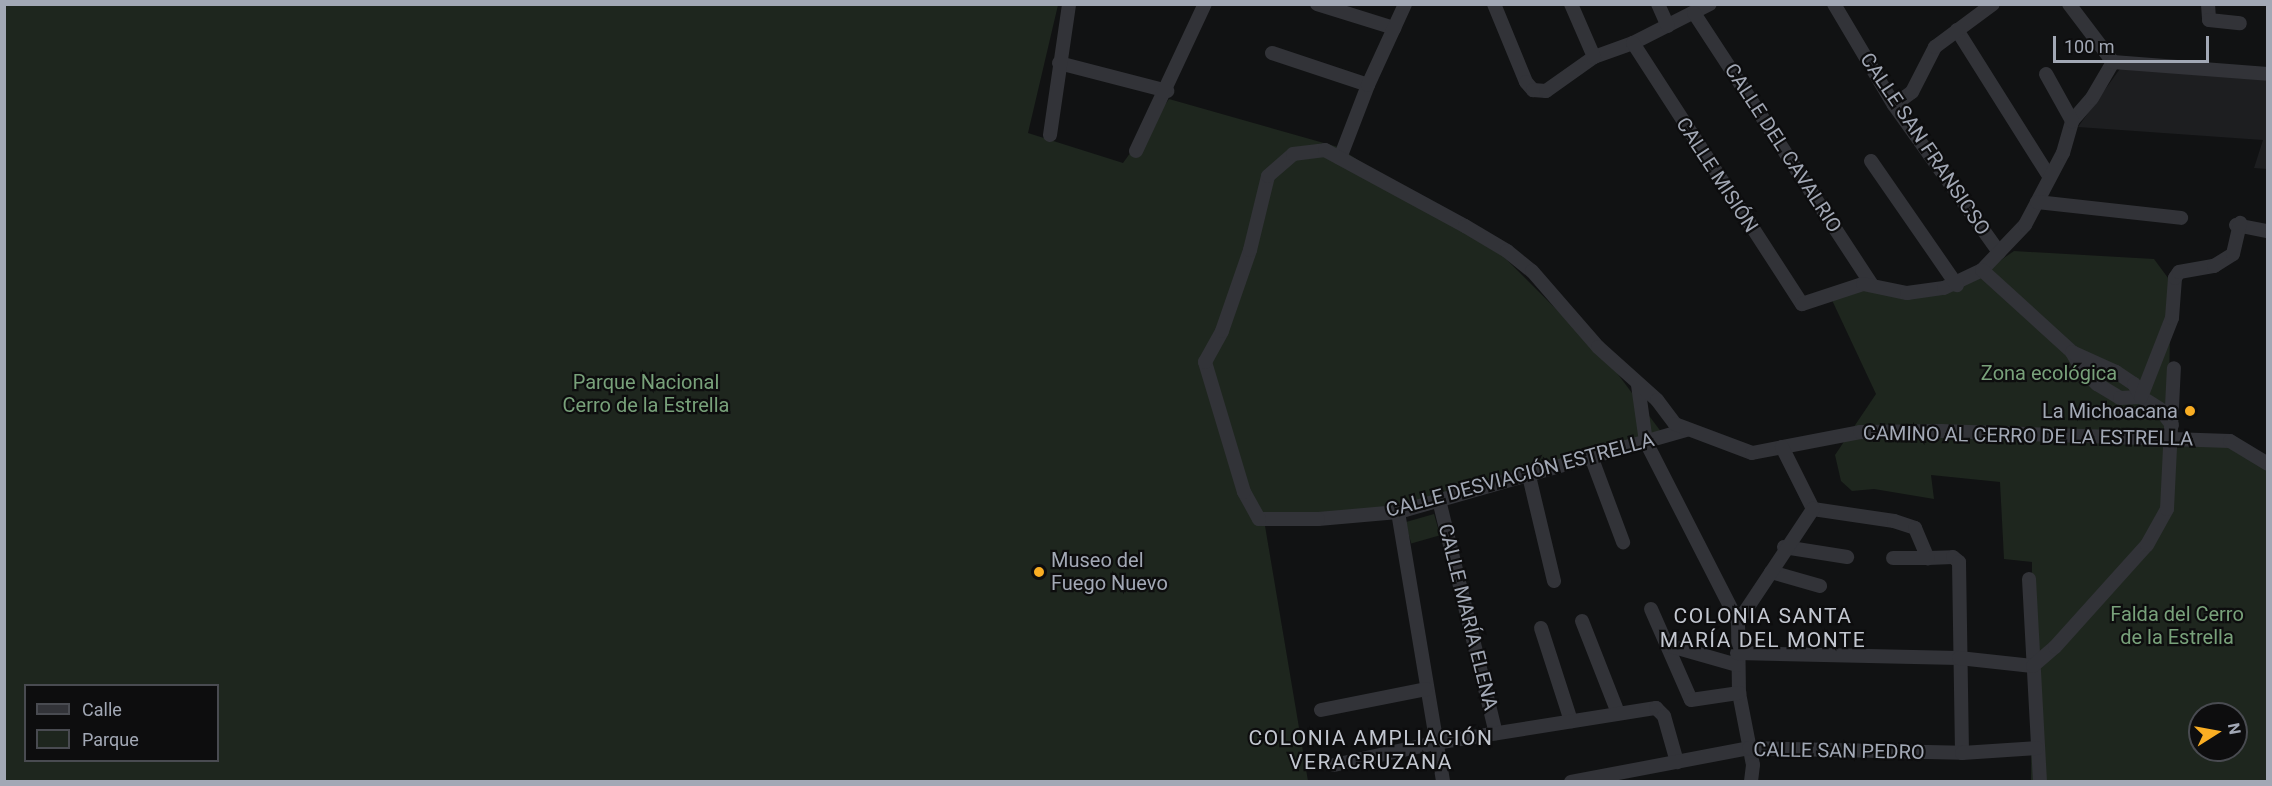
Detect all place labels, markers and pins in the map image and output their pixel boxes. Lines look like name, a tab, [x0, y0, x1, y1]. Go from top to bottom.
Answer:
place label: La Michoacana	[2042, 399, 2178, 423]
marker: La Michoacana	[2183, 404, 2197, 418]
place label: Museo del Fuego Nuevo	[1051, 548, 1168, 595]
marker: Museo del Fuego Nuevo	[1032, 565, 1046, 579]

